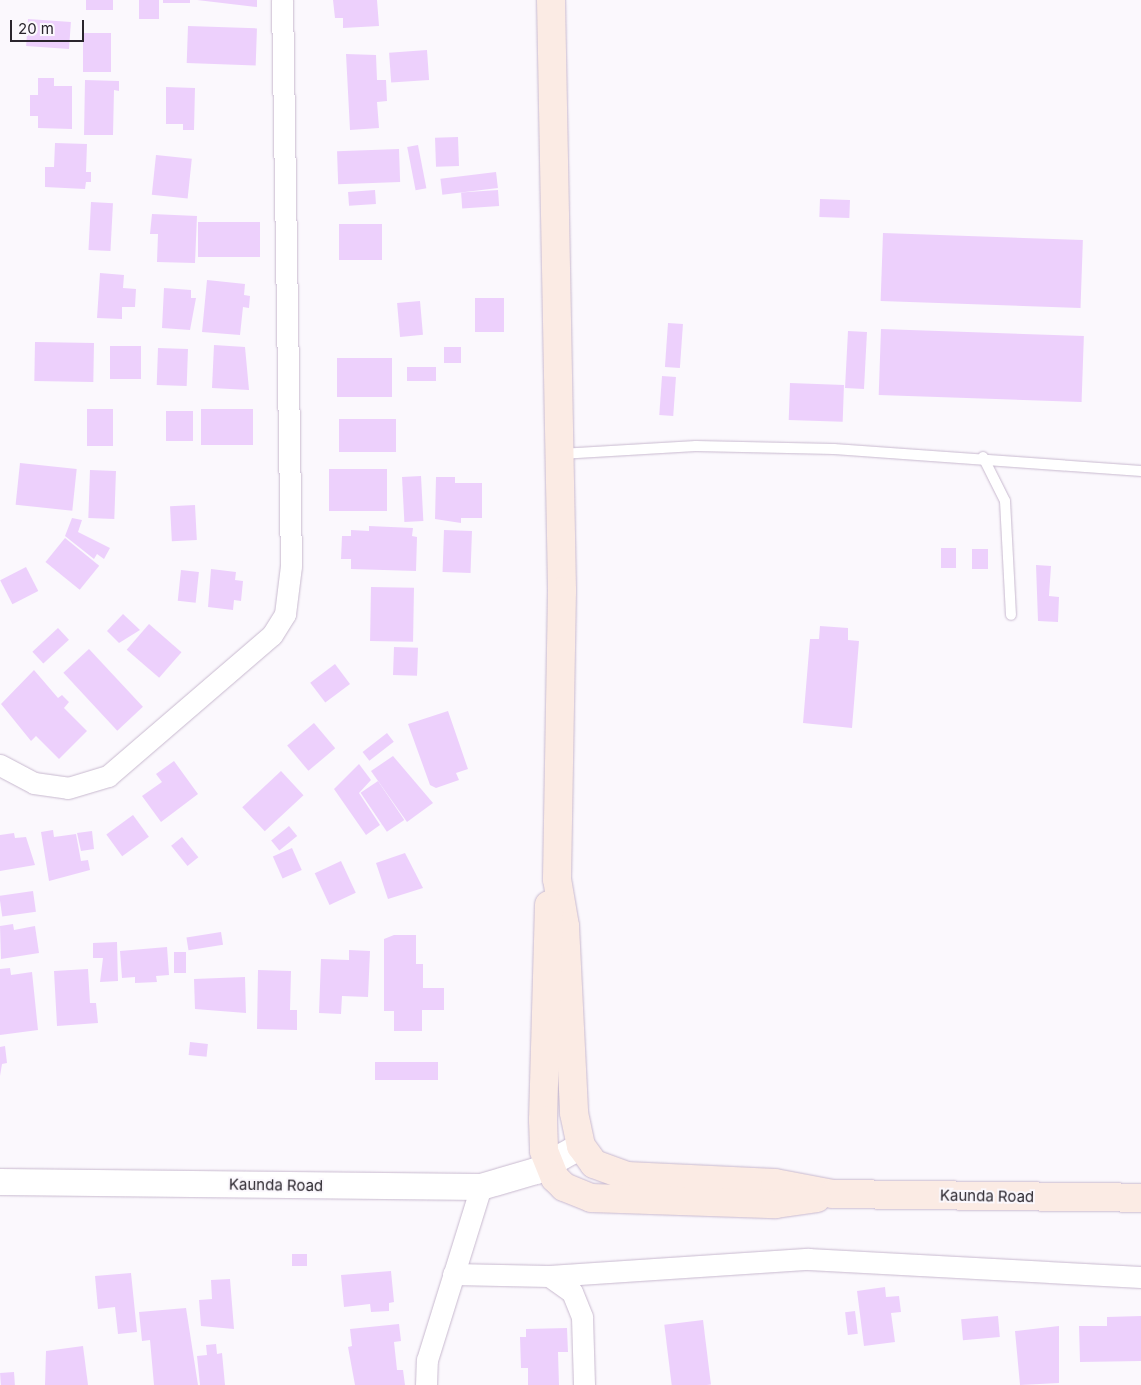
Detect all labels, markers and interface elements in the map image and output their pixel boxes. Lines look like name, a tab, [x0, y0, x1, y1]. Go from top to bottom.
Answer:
scale bar	[12, 10, 86, 42]
text: 20 m	[18, 19, 54, 38]
street label: Kaunda Road	[229, 1175, 323, 1195]
street label: Kaunda Road	[940, 1186, 1034, 1206]

